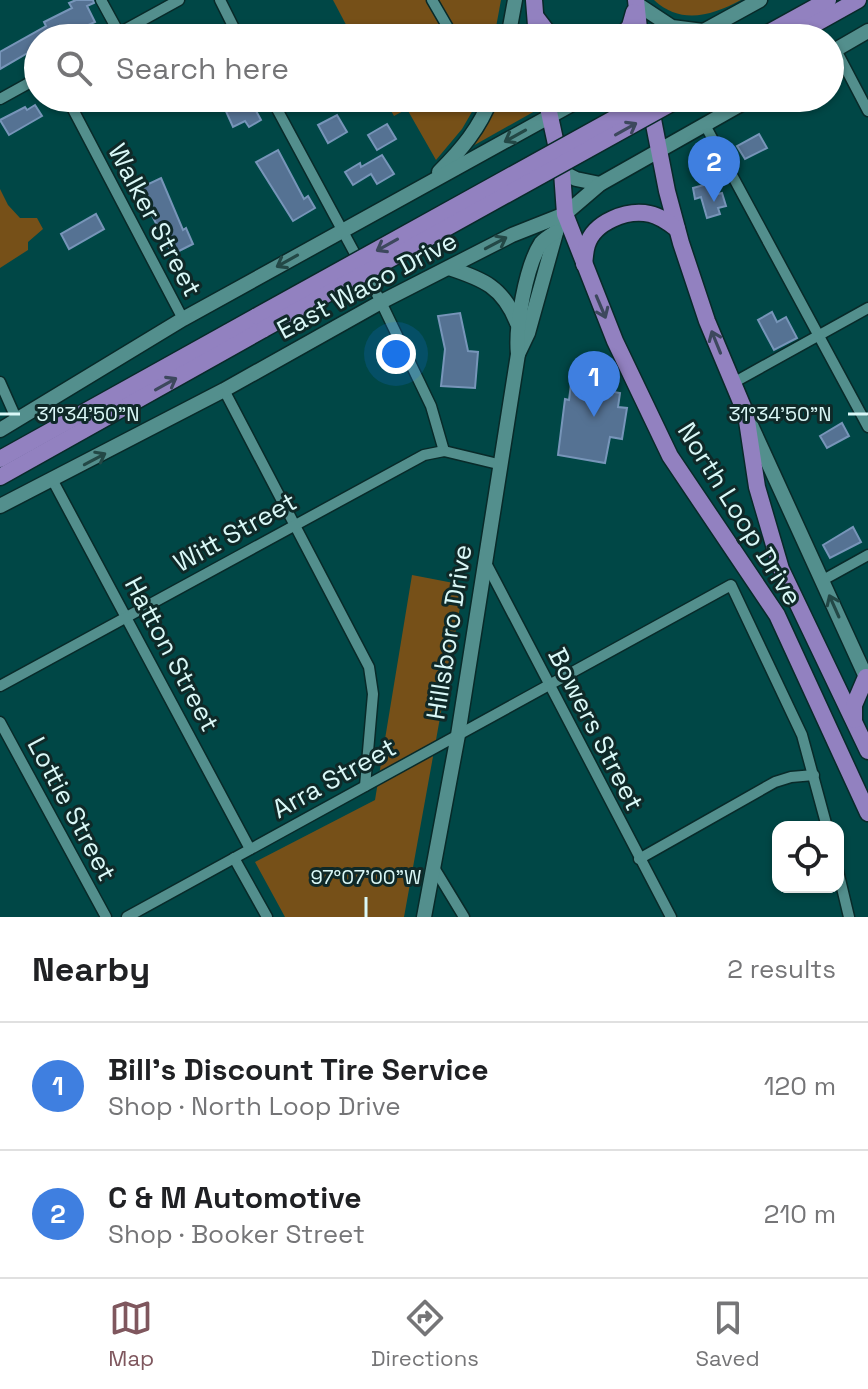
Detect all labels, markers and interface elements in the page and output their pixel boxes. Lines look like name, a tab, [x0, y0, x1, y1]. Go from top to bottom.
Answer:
search box	[24, 24, 844, 112]
icon: search	[52, 46, 96, 90]
text: Search here	[116, 49, 289, 88]
one-way arrow	[614, 120, 638, 136]
one-way arrow	[504, 128, 527, 144]
pin: 2	[688, 136, 740, 202]
street label: Walker Street	[100, 138, 210, 302]
street label: East Waco Drive	[271, 223, 463, 347]
one-way arrow	[484, 234, 508, 250]
one-way arrow	[376, 237, 399, 253]
one-way arrow	[276, 254, 300, 269]
one-way arrow	[595, 294, 610, 319]
one-way arrow	[707, 330, 722, 355]
your location	[376, 334, 416, 374]
pin: 1	[568, 351, 620, 417]
one-way arrow	[153, 376, 177, 391]
text: 31°34'50"N	[36, 401, 140, 427]
text: 31°34'50"N	[728, 401, 832, 427]
street label: North Loop Drive	[670, 416, 810, 612]
one-way arrow	[82, 450, 106, 466]
street label: Witt Street	[167, 484, 303, 580]
street label: Hillsboro Drive	[418, 542, 480, 722]
street label: Hatton Street	[117, 571, 227, 737]
one-way arrow	[826, 594, 841, 619]
street label: Bowers Street	[540, 642, 652, 816]
street label: Arra Street	[266, 730, 402, 826]
street label: Lottie Street	[20, 731, 124, 887]
map controls	[772, 821, 844, 893]
button: locate	[772, 821, 844, 893]
text: 97°07'00"W	[310, 864, 422, 890]
text: Nearby	[32, 948, 150, 991]
text: 2 results	[727, 952, 836, 986]
text: Bill's Discount Tire Service	[108, 1050, 489, 1089]
text: 1	[52, 1069, 64, 1103]
text: 120 m	[764, 1069, 836, 1103]
text: Shop · North Loop Drive	[108, 1089, 401, 1123]
text: C & M Automotive	[108, 1178, 362, 1217]
text: 2	[50, 1197, 66, 1231]
text: 210 m	[764, 1197, 836, 1231]
text: Shop · Booker Street	[108, 1217, 365, 1251]
tab: Map	[108, 1296, 154, 1372]
tab: Directions	[371, 1296, 479, 1372]
tab: Saved	[695, 1296, 760, 1372]

